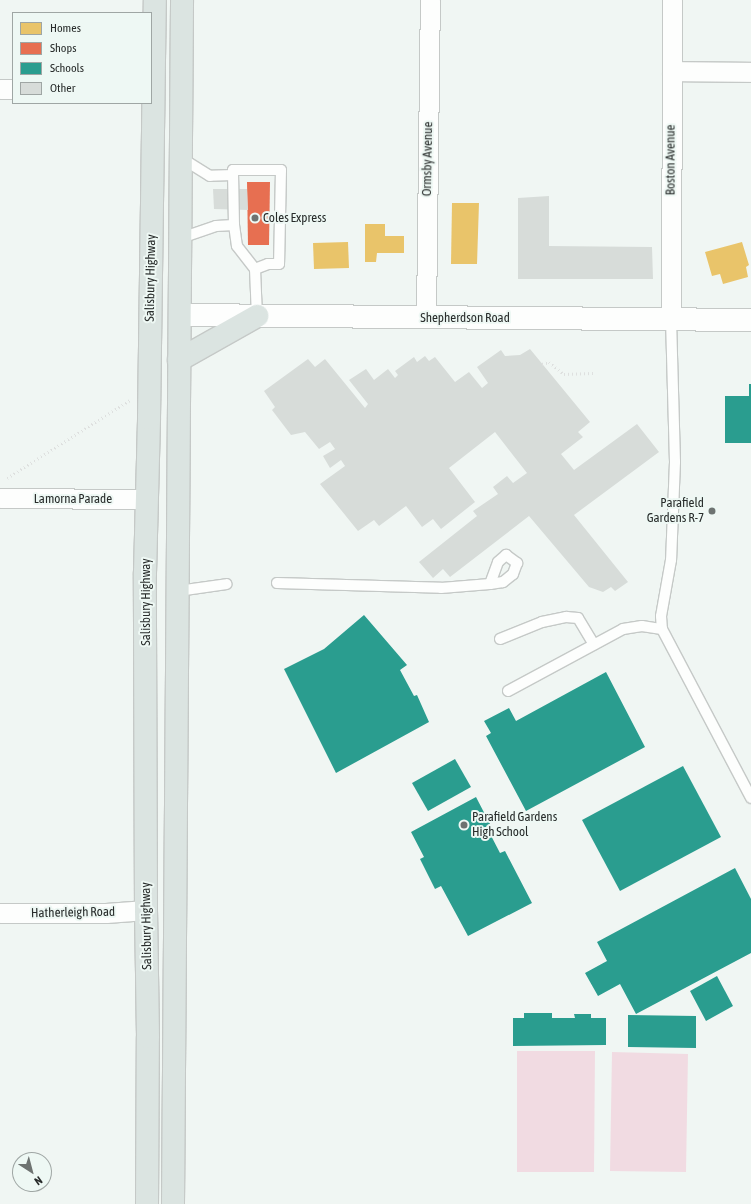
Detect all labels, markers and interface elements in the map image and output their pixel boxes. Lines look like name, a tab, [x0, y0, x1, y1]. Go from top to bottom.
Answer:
legend	[12, 12, 152, 104]
text: Homes	[50, 21, 81, 35]
text: Shops	[50, 41, 76, 55]
text: Schools	[50, 61, 84, 75]
text: Other	[50, 81, 75, 95]
street label: Ormsby Avenue	[420, 122, 436, 196]
street label: Boston Avenue	[663, 125, 679, 195]
place label: Coles Express	[263, 210, 326, 226]
marker: Coles Express	[250, 213, 260, 223]
street label: Salisbury Highway	[142, 234, 160, 322]
street label: Shepherdson Road	[420, 310, 510, 326]
street label: Lamorna Parade	[34, 491, 112, 507]
place label: Parafield Gardens R-7	[647, 496, 704, 527]
marker: Parafield Gardens R-7	[707, 506, 717, 516]
street label: Salisbury Highway	[138, 558, 154, 646]
place label: Parafield Gardens High School	[472, 810, 557, 841]
marker: Parafield Gardens High School	[459, 820, 469, 830]
street label: Salisbury Highway	[138, 882, 156, 970]
street label: Hatherleigh Road	[31, 904, 115, 922]
north arrow	[12, 1152, 52, 1192]
text: N	[32, 1174, 45, 1188]

